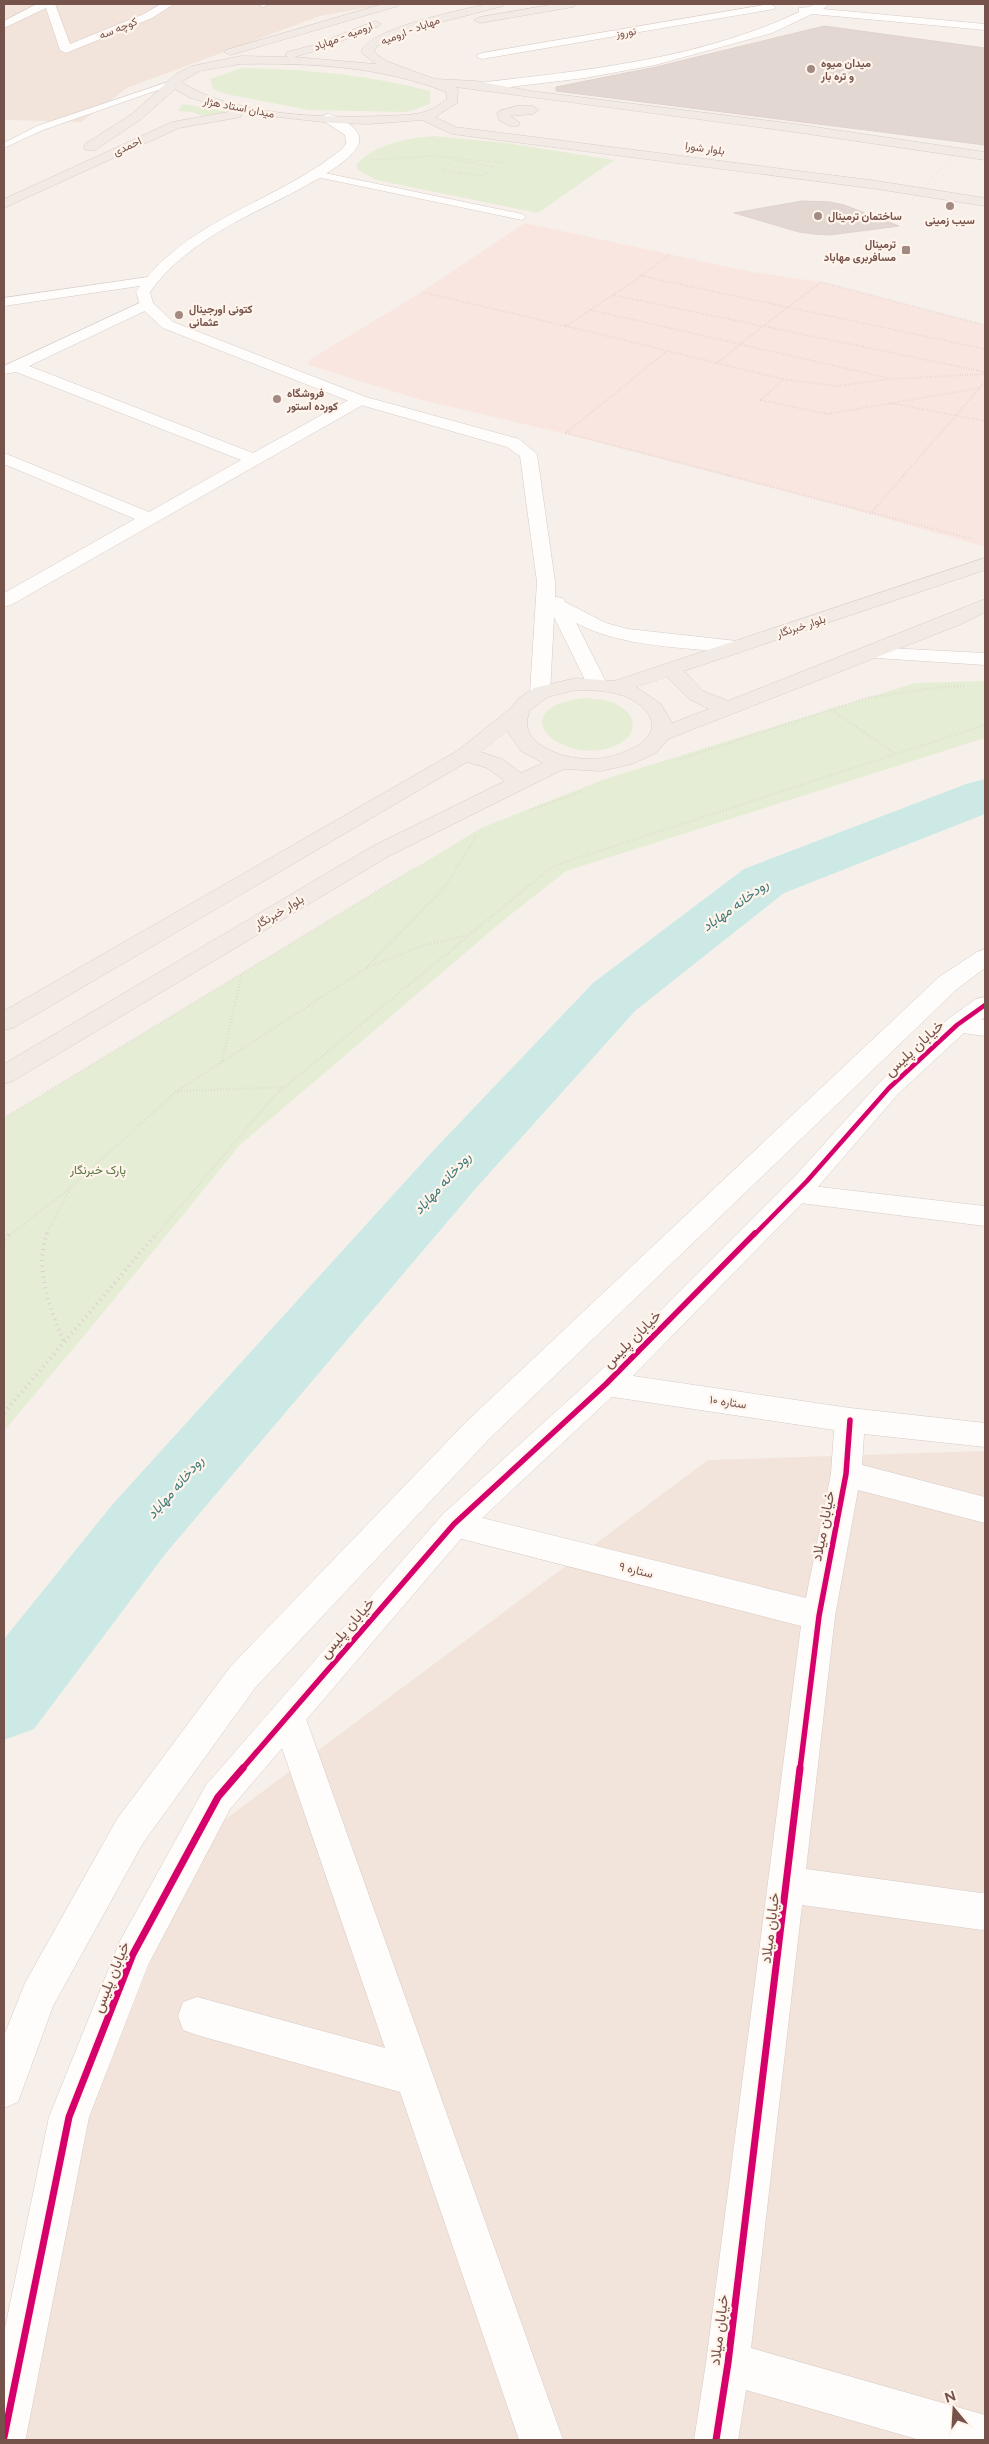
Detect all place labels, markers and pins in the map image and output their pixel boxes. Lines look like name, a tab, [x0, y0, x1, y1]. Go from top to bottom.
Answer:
place label: میدان میوه و تره بار	[820, 57, 871, 83]
marker: میدان میوه و تره بار	[805, 63, 817, 75]
marker: سیب زمینی	[944, 200, 956, 212]
marker: ساختمان ترمینال	[812, 210, 824, 222]
place label: ساختمان ترمینال	[828, 210, 902, 223]
place label: سیب زمینی	[925, 214, 975, 227]
place label: ترمینال مسافربری مهاباد	[824, 238, 897, 264]
marker: ترمینال مسافربری مهاباد	[900, 244, 912, 256]
place label: کتونی اورجینال عثمانی	[189, 303, 253, 329]
marker: کتونی اورجینال عثمانی	[173, 309, 185, 321]
place label: فروشگاه کورده استور	[286, 387, 338, 413]
marker: فروشگاه کورده استور	[271, 393, 283, 405]

